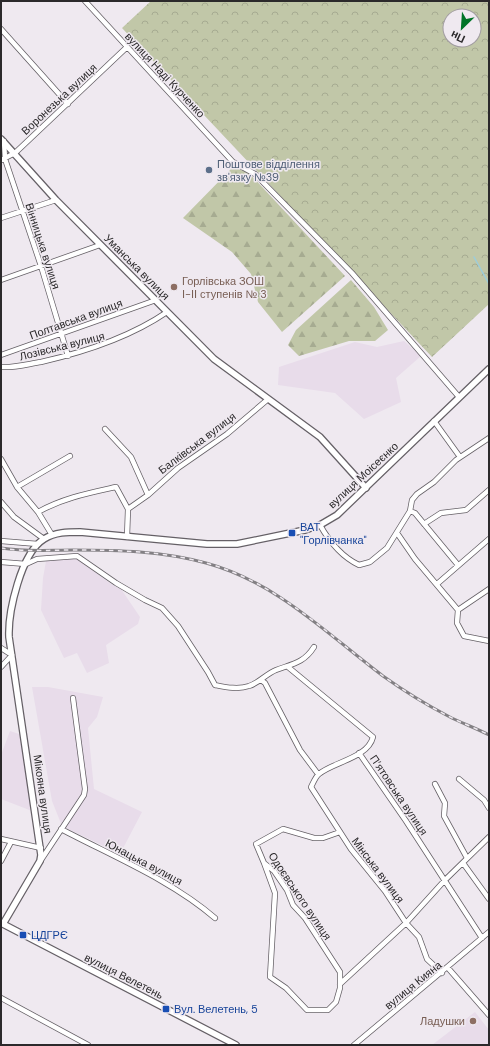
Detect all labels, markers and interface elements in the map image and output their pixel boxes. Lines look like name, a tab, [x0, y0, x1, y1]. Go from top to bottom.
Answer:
north arrow	[442, 8, 482, 48]
text: Пн	[448, 28, 467, 46]
street label: вулиця Наді Курченко	[122, 30, 208, 120]
street label: Воронезька вулиця	[18, 60, 100, 138]
place label: Поштове відділення зв'язку №39	[217, 157, 320, 184]
marker: Поштове відділення зв'язку №39	[204, 165, 214, 175]
street label: Вінницька вулиця	[22, 201, 64, 291]
street label: Уманська вулиця	[101, 231, 173, 303]
place label: Горлівська ЗОШ І-ІІ ступенів № 3	[182, 274, 267, 301]
marker: Горлівська ЗОШ І-ІІ ступенів № 3	[169, 282, 179, 292]
street label: Полтавська вулиця	[28, 296, 124, 342]
street label: Лозівська вулиця	[18, 329, 106, 363]
street label: Балківська вулиця	[155, 409, 239, 477]
street label: вулиця Моісеєнко	[325, 439, 401, 511]
place label: ВАТ "Горлівчанка"	[300, 520, 367, 547]
marker: ВАТ "Горлівчанка"	[287, 528, 297, 538]
street label: П’ятовська вулиця	[367, 752, 431, 838]
street label: Мікояна вулиця	[31, 754, 55, 834]
street label: Мінська вулиця	[349, 834, 407, 906]
street label: Юнацька вулиця	[103, 836, 185, 888]
street label: Одоєвського вулиця	[265, 849, 335, 943]
place label: ЦДГРЄ	[31, 928, 68, 942]
marker: ЦДГРЄ	[18, 930, 28, 940]
street label: вулиця Велетень	[82, 950, 166, 1002]
street label: вулиця Кияна	[382, 957, 445, 1012]
place label: Вул. Велетень, 5	[174, 1002, 258, 1016]
marker: Вул. Велетень, 5	[161, 1004, 171, 1014]
place label: Ладушки	[420, 1014, 465, 1028]
marker: Ладушки	[468, 1016, 478, 1026]

